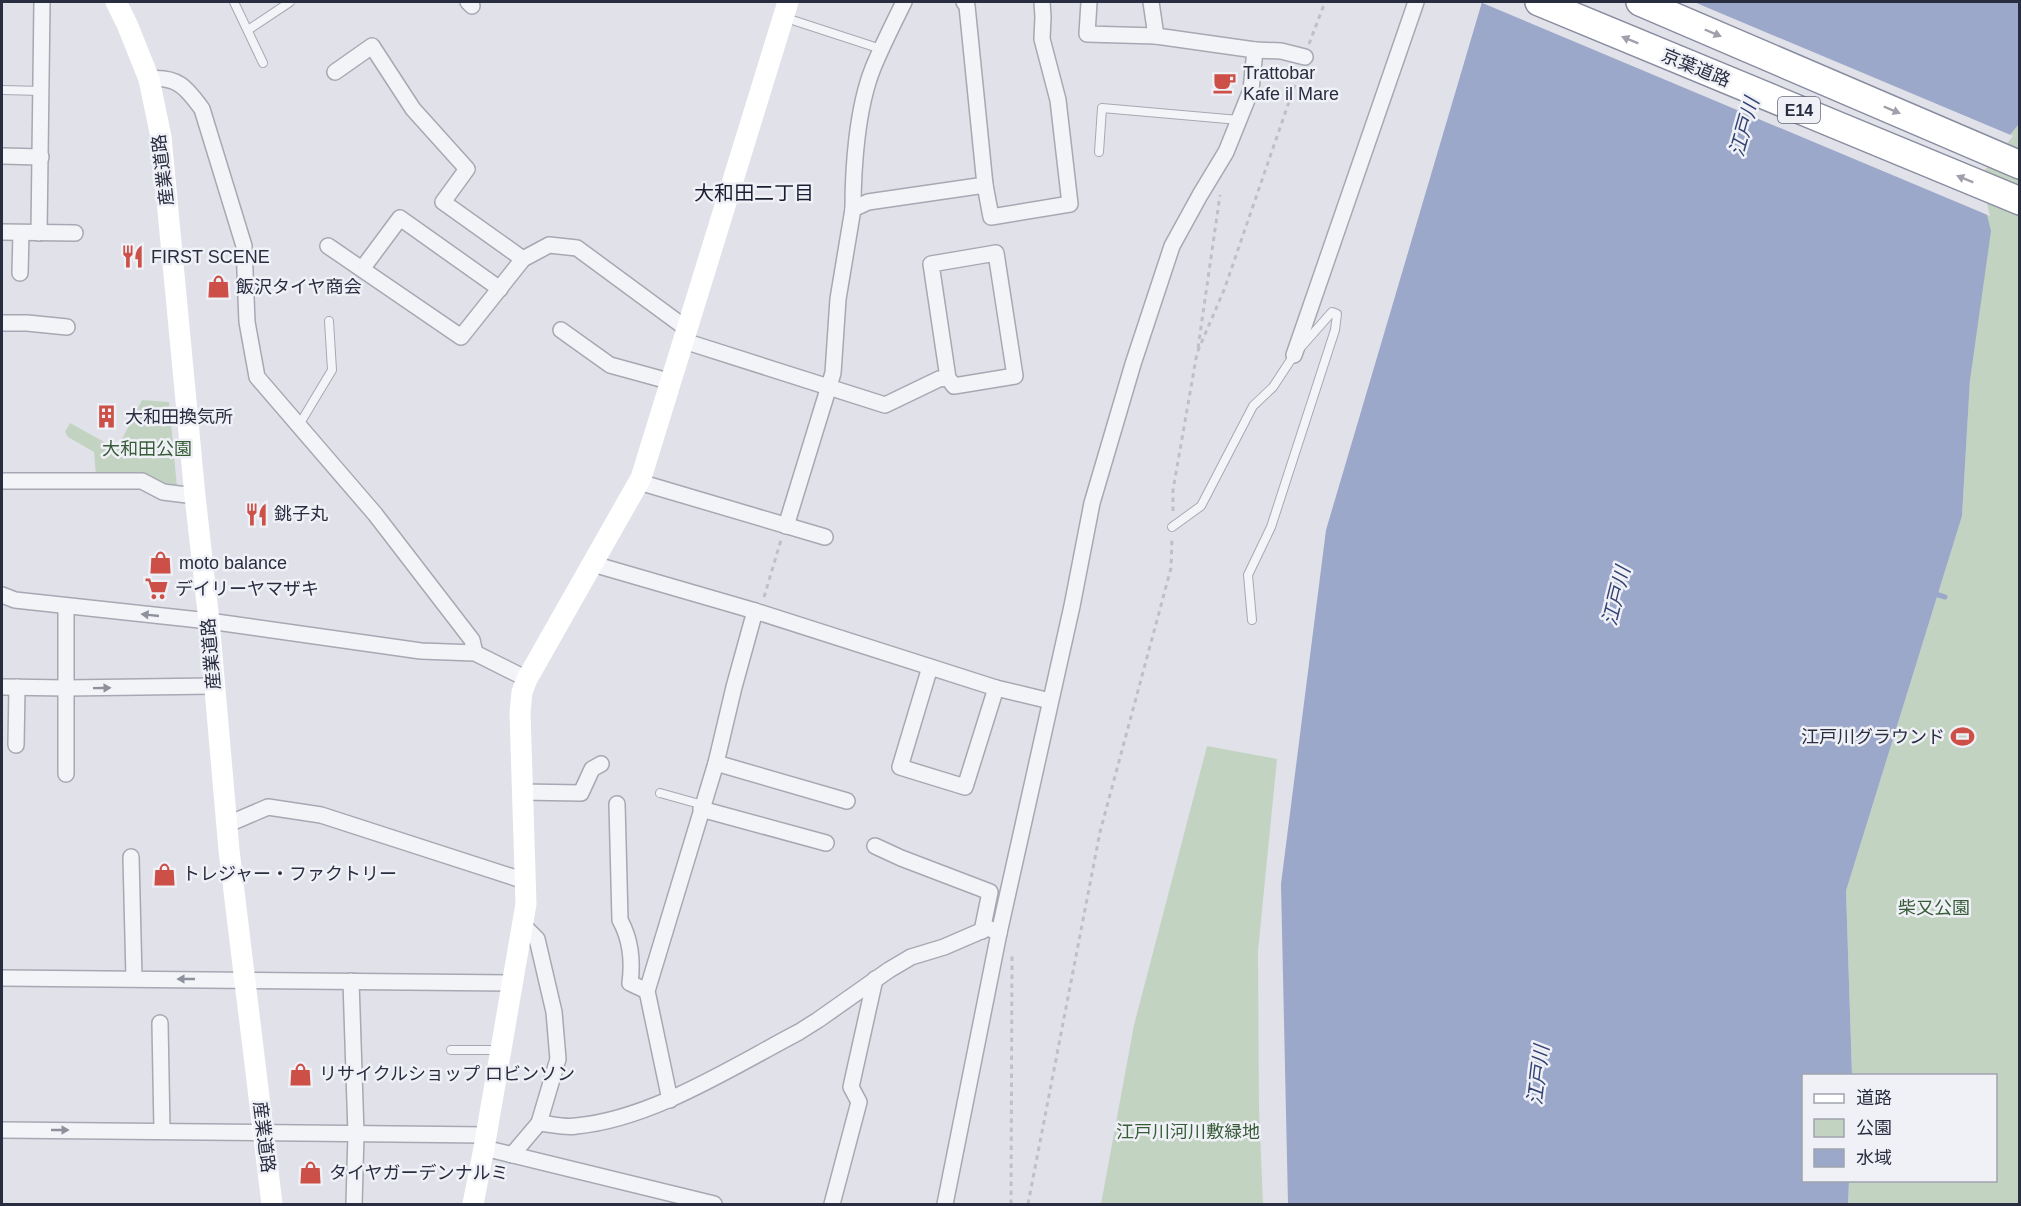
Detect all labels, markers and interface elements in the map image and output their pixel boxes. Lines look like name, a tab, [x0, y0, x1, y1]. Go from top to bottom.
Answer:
one-way arrow	[1704, 28, 1722, 38]
one-way arrow	[1621, 35, 1639, 44]
street label: 京葉道路	[1659, 45, 1733, 91]
place label: Trattobar Kafe il Mare	[1243, 63, 1339, 104]
cafe icon: Trattobar Kafe il Mare	[1212, 70, 1238, 96]
water label: 江戸川	[1725, 93, 1763, 159]
road number: E14	[1778, 97, 1820, 123]
one-way arrow	[1883, 105, 1901, 115]
street label: 産業道路	[149, 133, 177, 207]
one-way arrow	[1956, 174, 1974, 184]
district label: 大和田二丁目	[694, 182, 814, 204]
restaurant icon: FIRST SCENE	[120, 244, 146, 270]
place label: FIRST SCENE	[151, 247, 270, 267]
shop icon: 飯沢タイヤ商会	[205, 274, 231, 300]
place label: 飯沢タイヤ商会	[236, 277, 361, 297]
building icon: 大和田換気所	[94, 404, 120, 430]
place label: 大和田換気所	[125, 407, 233, 427]
park label: 大和田公園	[102, 439, 192, 459]
restaurant icon: 銚子丸	[243, 501, 269, 527]
place label: 銚子丸	[274, 504, 328, 524]
shop icon: moto balance	[148, 550, 174, 576]
place label: moto balance	[179, 553, 287, 573]
water label: 江戸川	[1598, 562, 1634, 628]
supermarket icon: デイリーヤマザキ	[144, 576, 170, 602]
place label: デイリーヤマザキ	[175, 579, 319, 599]
one-way arrow	[141, 610, 160, 620]
street label: 産業道路	[198, 617, 224, 691]
one-way arrow	[92, 683, 111, 692]
sports icon: 江戸川グラウンド	[1950, 724, 1976, 750]
place label: 江戸川グラウンド	[1801, 727, 1945, 747]
shop icon: トレジャー・ファクトリー	[151, 861, 177, 887]
place label: トレジャー・ファクトリー	[182, 864, 397, 884]
park label: 柴又公園	[1898, 898, 1970, 918]
one-way arrow	[177, 974, 196, 983]
water label: 江戸川	[1523, 1042, 1553, 1106]
shop icon: リサイクルショップ ロビンソン	[288, 1061, 314, 1087]
place label: リサイクルショップ ロビンソン	[319, 1064, 575, 1084]
legend	[1802, 1074, 1997, 1182]
text: 道路	[1856, 1088, 1892, 1108]
street label: 産業道路	[250, 1100, 278, 1174]
text: 公園	[1856, 1118, 1892, 1138]
park label: 江戸川河川敷緑地	[1116, 1122, 1260, 1142]
one-way arrow	[50, 1125, 69, 1135]
text: 水域	[1856, 1148, 1892, 1168]
shop icon: タイヤガーデンナルミ	[298, 1160, 324, 1186]
place label: タイヤガーデンナルミ	[329, 1163, 508, 1183]

